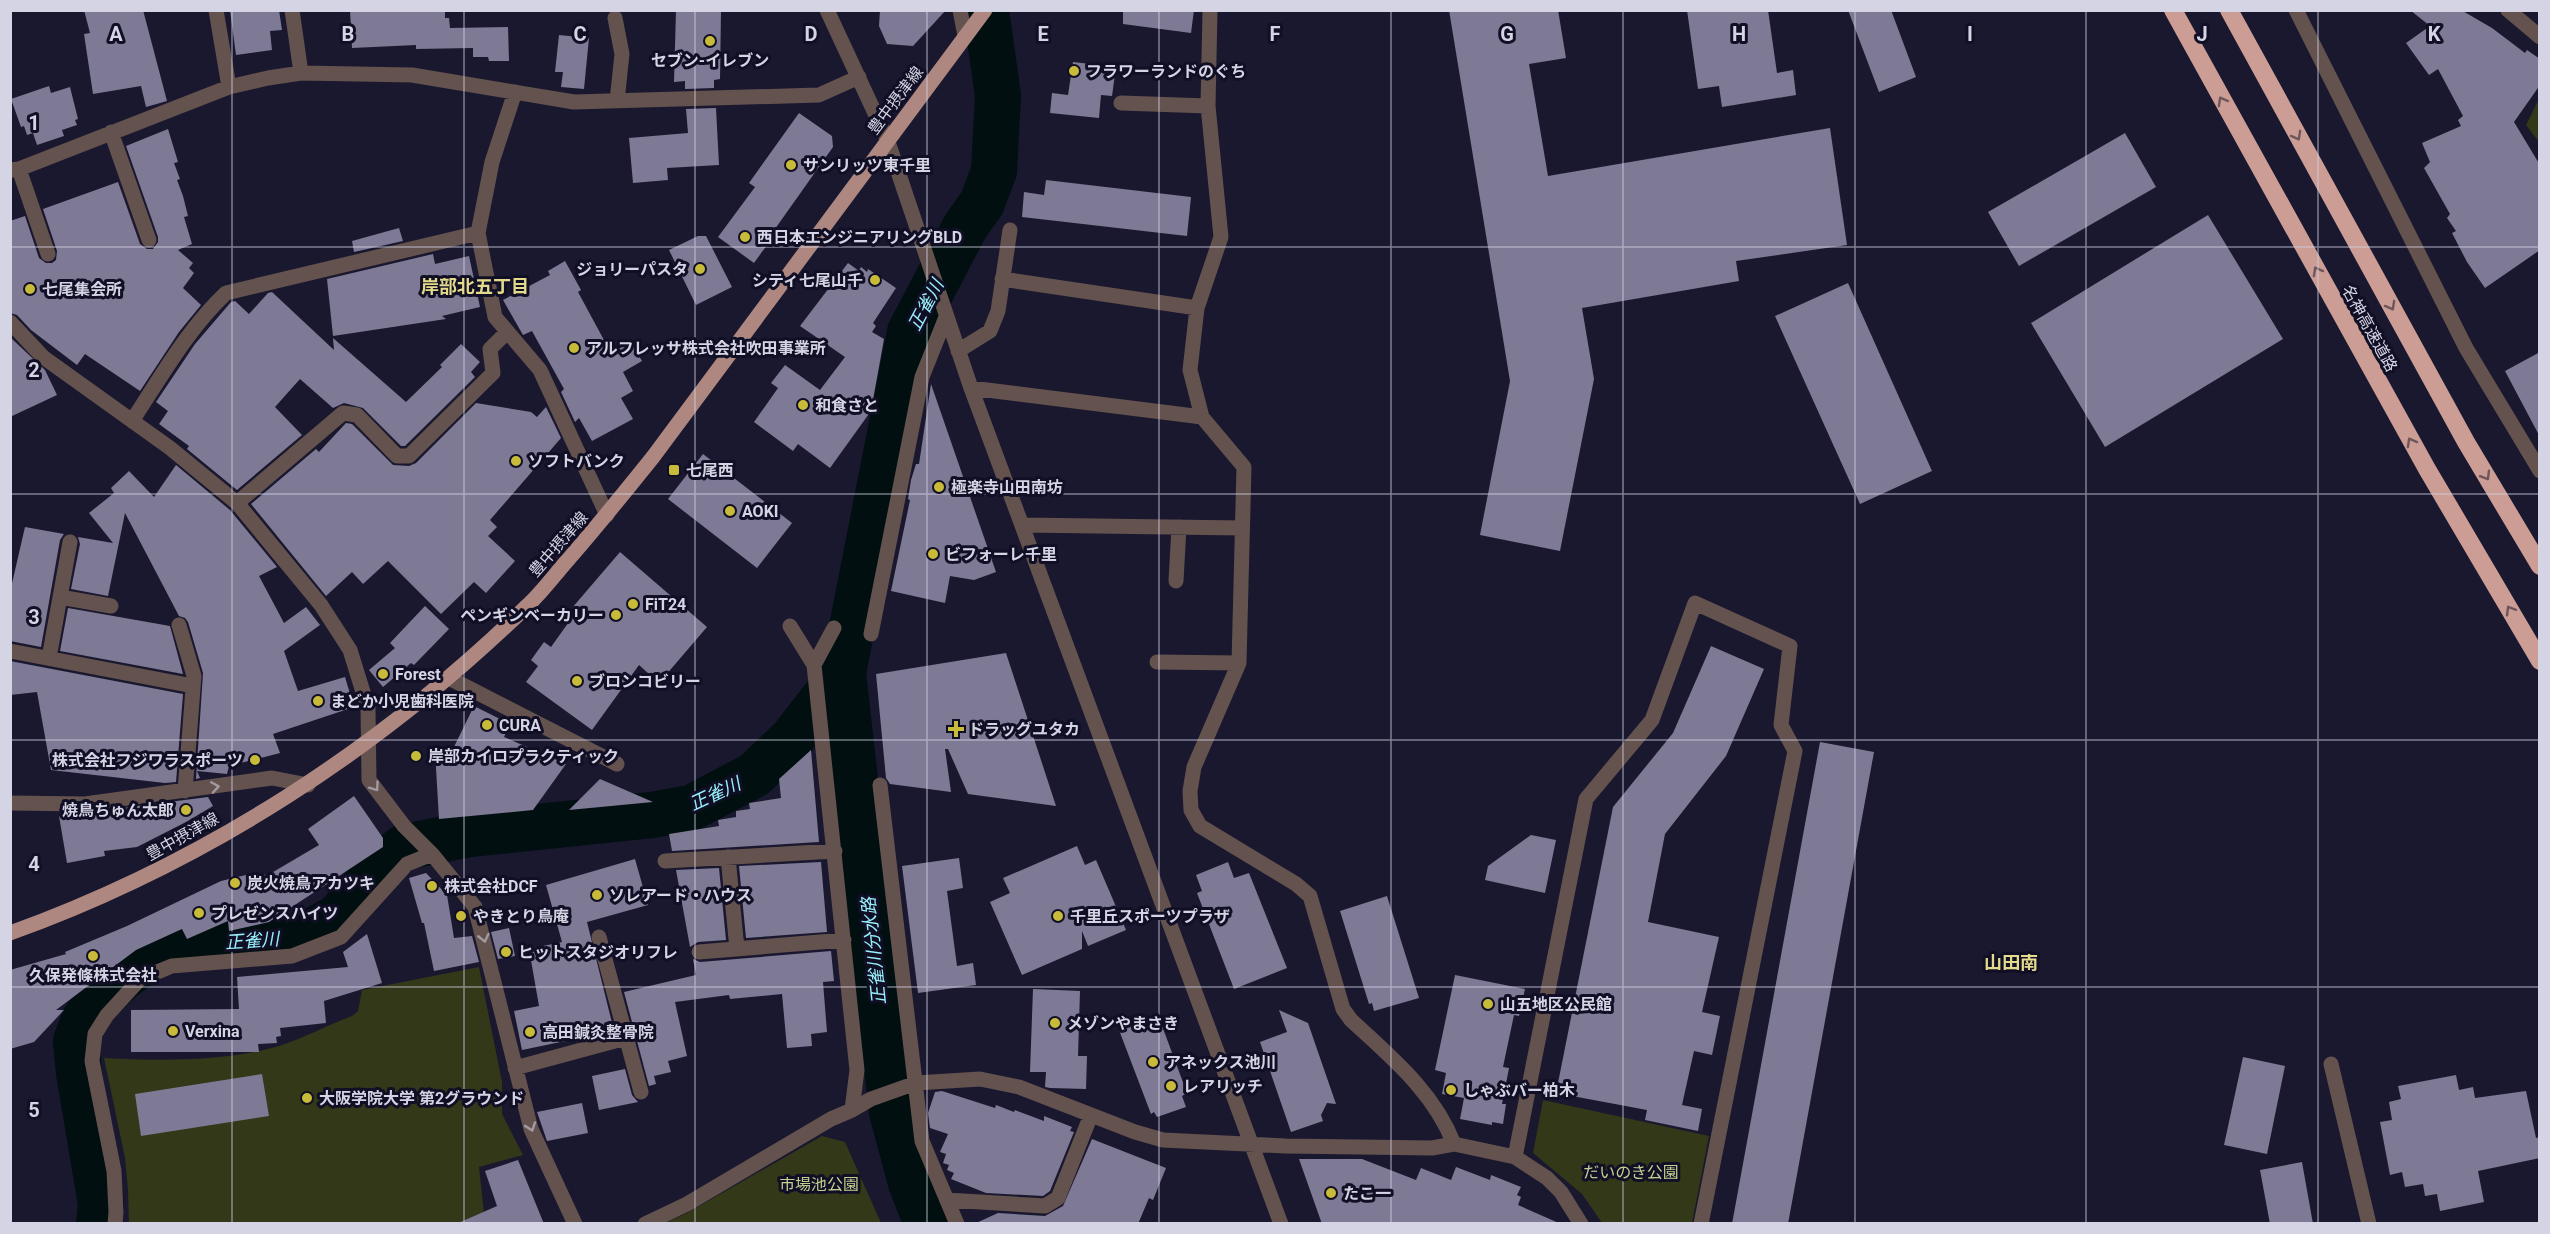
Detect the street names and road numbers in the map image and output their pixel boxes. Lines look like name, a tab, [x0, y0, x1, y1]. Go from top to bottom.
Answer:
street label: 豊中摂津線	[864, 63, 927, 138]
street label: 名神高速道路	[2338, 282, 2401, 375]
street label: 豊中摂津線	[525, 508, 592, 581]
street label: 豊中摂津線	[143, 809, 222, 864]

